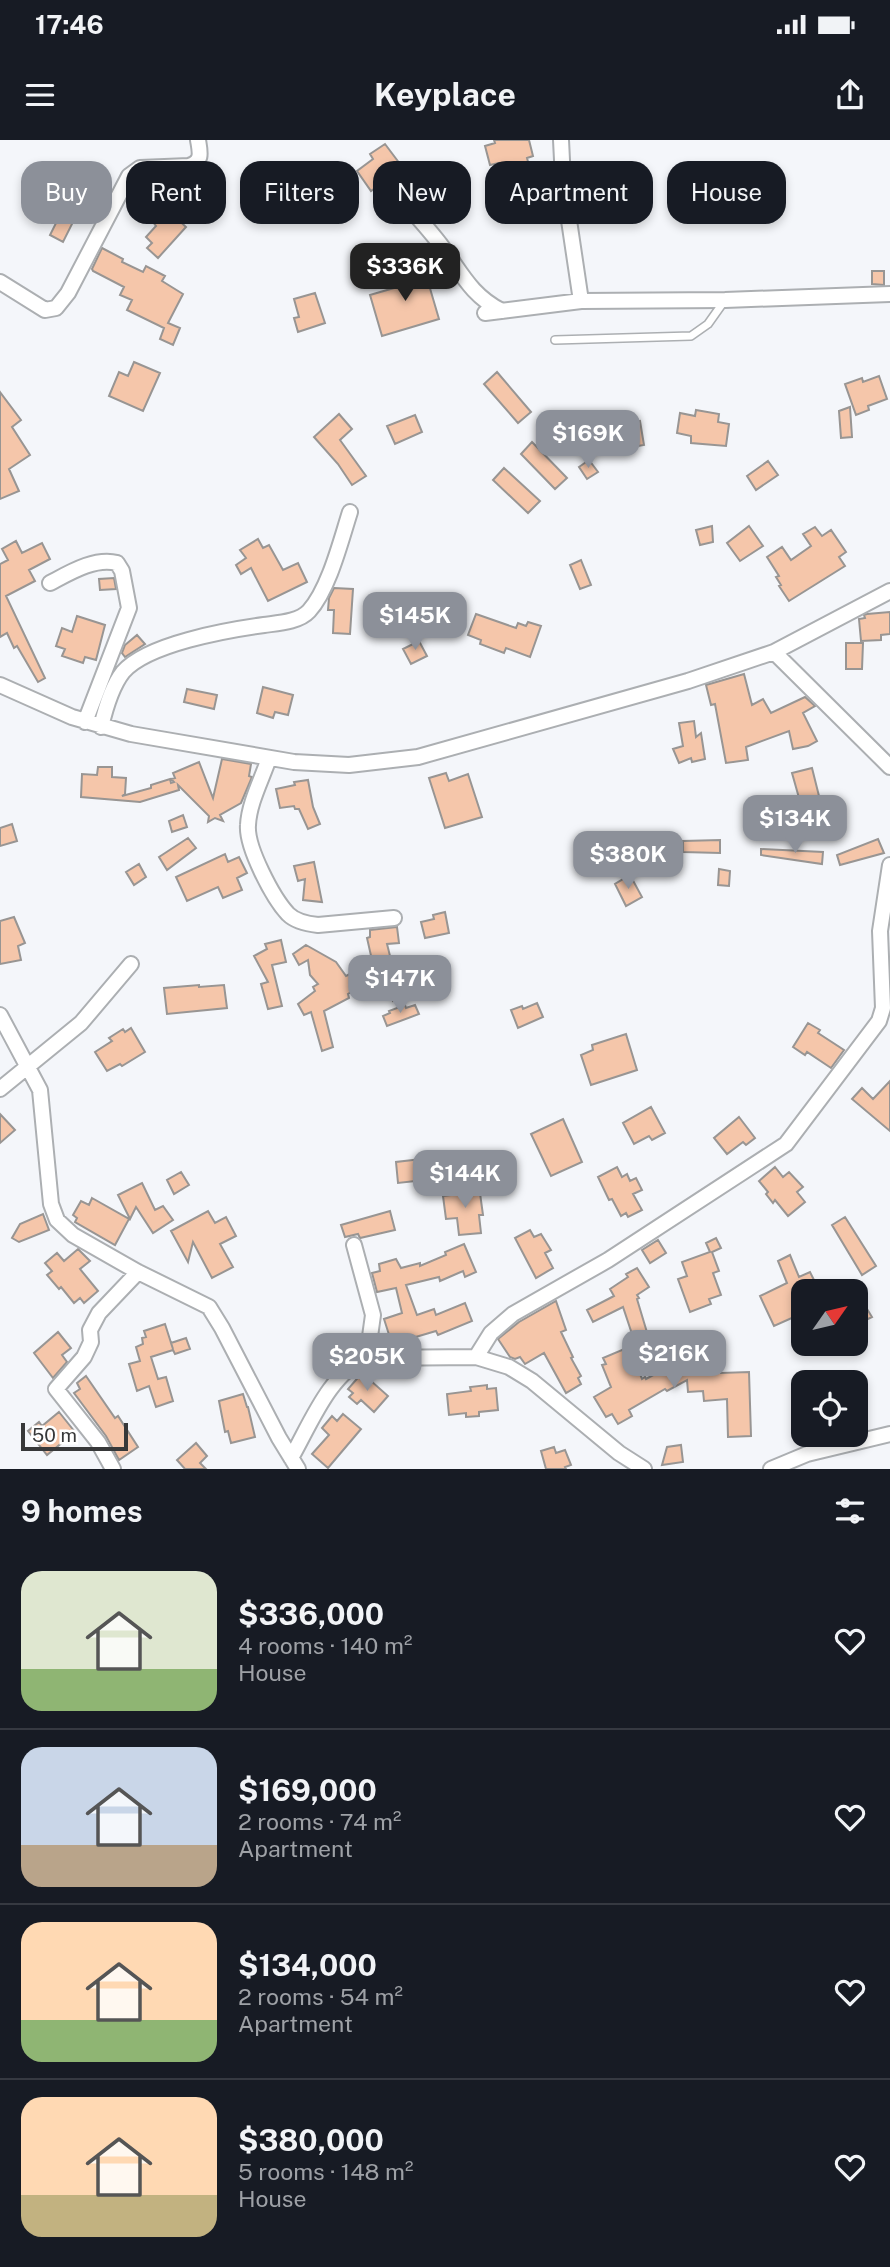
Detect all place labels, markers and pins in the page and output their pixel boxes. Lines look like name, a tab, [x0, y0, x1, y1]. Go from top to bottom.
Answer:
pin: $336K	[356, 244, 454, 303]
pin: $169K	[539, 410, 637, 470]
pin: $145K	[366, 592, 464, 652]
pin: $134K	[746, 796, 844, 855]
pin: $380K	[579, 832, 677, 891]
pin: $147K	[351, 956, 449, 1015]
pin: $144K	[416, 1150, 514, 1210]
pin: $216K	[625, 1330, 723, 1390]
pin: $205K	[318, 1334, 416, 1393]

